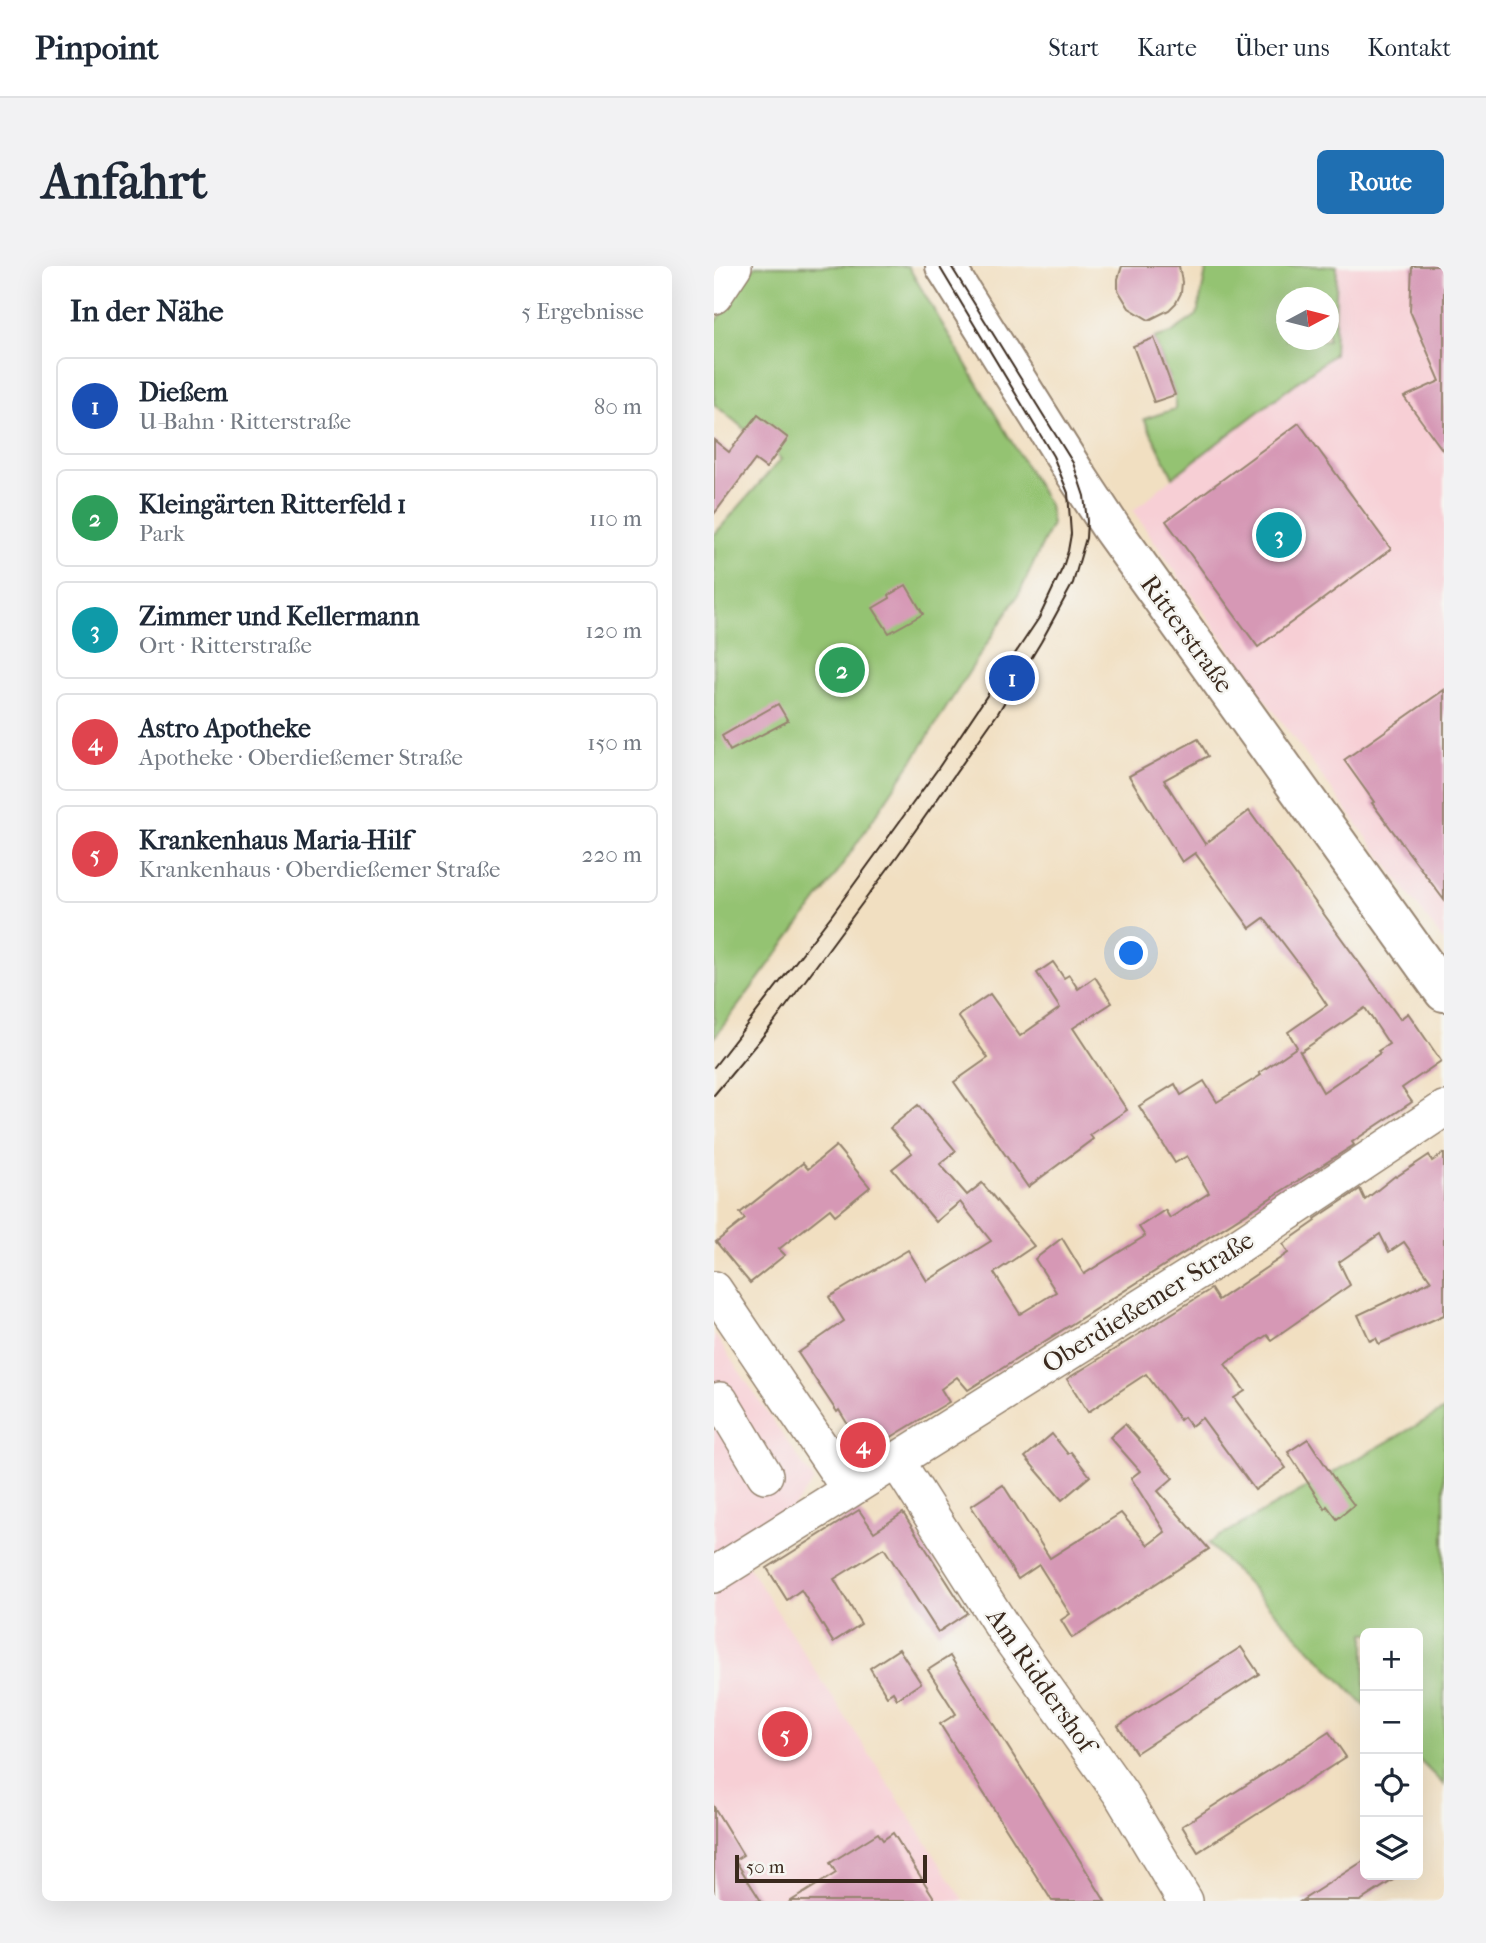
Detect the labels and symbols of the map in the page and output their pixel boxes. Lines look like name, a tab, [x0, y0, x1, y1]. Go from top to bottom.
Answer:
north arrow	[1276, 287, 1339, 350]
pin: 3	[1256, 509, 1302, 561]
street label: Ritterstraße	[1134, 569, 1240, 699]
pin: 2	[819, 644, 865, 696]
pin: 1	[989, 652, 1035, 704]
your location	[1114, 936, 1148, 970]
street label: Oberdießemer Straße	[1037, 1224, 1260, 1380]
pin: 4	[840, 1419, 886, 1471]
street label: Am Riddershof	[979, 1601, 1105, 1762]
pin: 5	[762, 1708, 808, 1760]
scale bar	[735, 1852, 928, 1884]

